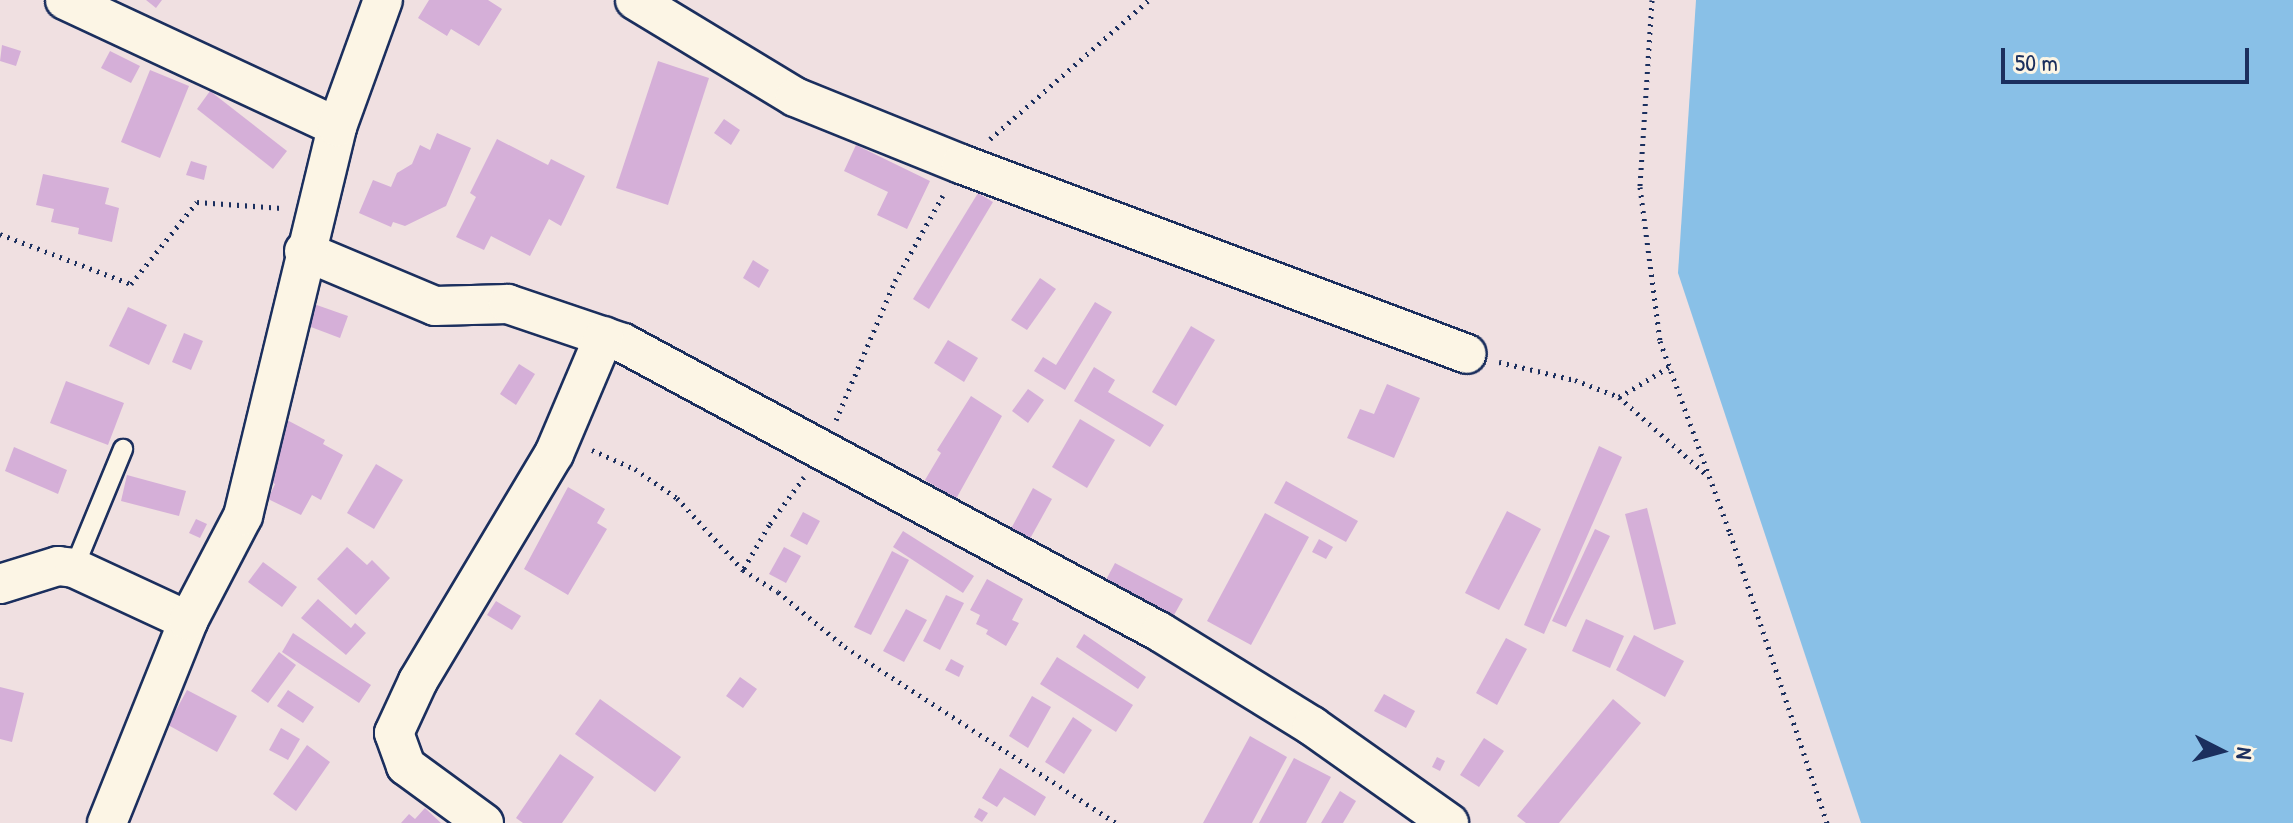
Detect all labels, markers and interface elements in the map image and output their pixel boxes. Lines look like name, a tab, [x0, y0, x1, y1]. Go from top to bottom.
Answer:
scale bar	[2005, 32, 2253, 82]
text: 50 m	[2015, 46, 2058, 78]
north arrow	[2181, 711, 2261, 791]
text: N	[2229, 746, 2260, 761]

